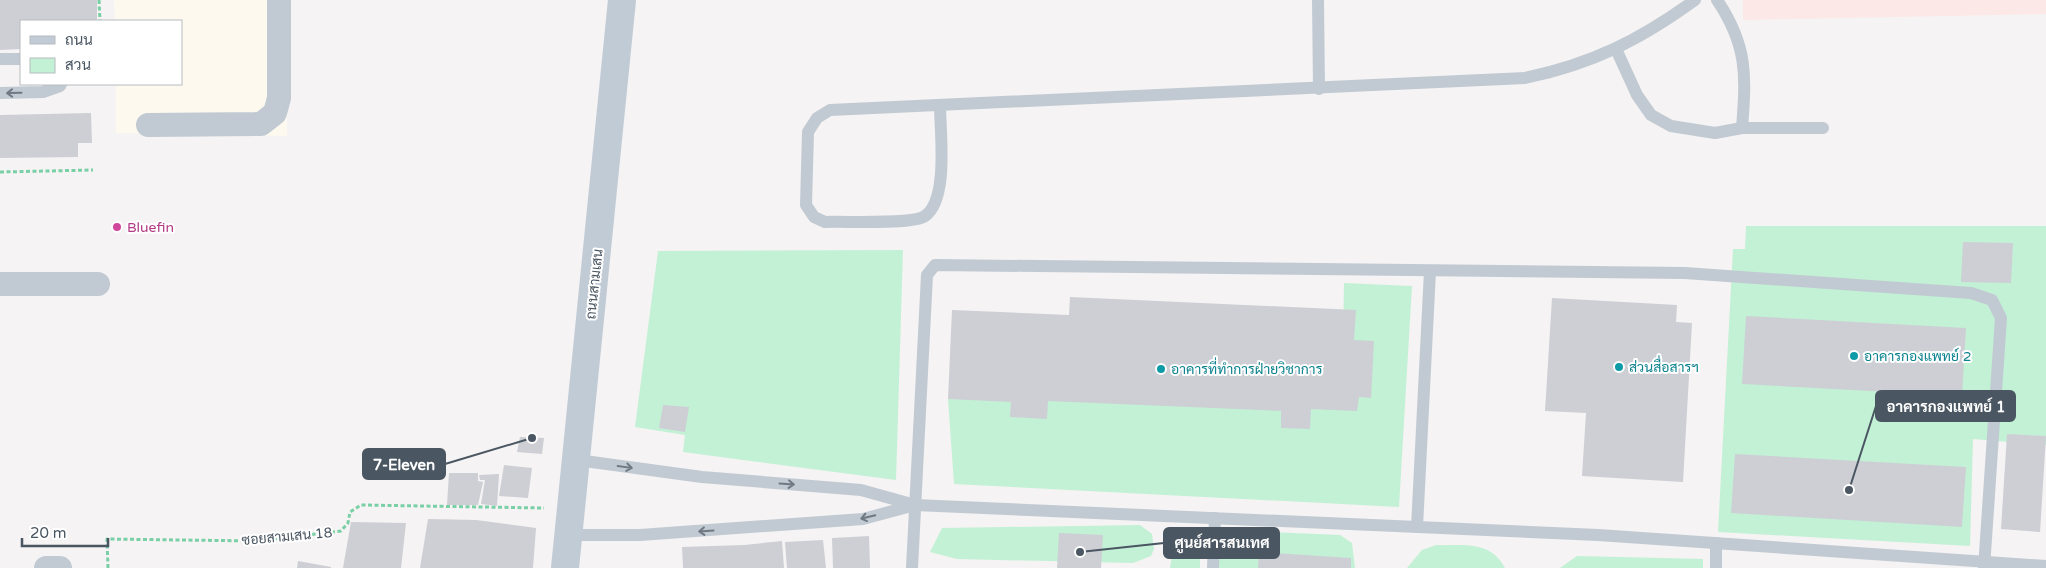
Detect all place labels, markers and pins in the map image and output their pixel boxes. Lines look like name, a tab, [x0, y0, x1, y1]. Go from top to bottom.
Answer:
place label: Bluefin	[127, 219, 174, 236]
marker: Bluefin	[111, 221, 123, 233]
place label: อาคารกองแพทย์ 2	[1864, 347, 1971, 365]
marker: อาคารกองแพทย์ 2	[1848, 350, 1860, 362]
place label: ส่วนสื่อสารฯ	[1629, 355, 1699, 376]
place label: อาคารที่ทำการฝ่ายวิชาการ	[1171, 357, 1323, 378]
marker: ส่วนสื่อสารฯ	[1613, 361, 1625, 373]
marker: อาคารที่ทำการฝ่ายวิชาการ	[1155, 363, 1167, 375]
callout: อาคารกองแพทย์ 1	[1876, 391, 2015, 421]
callout: 7-Eleven	[363, 449, 445, 479]
callout: ศูนย์สารสนเทศ	[1164, 528, 1279, 558]

